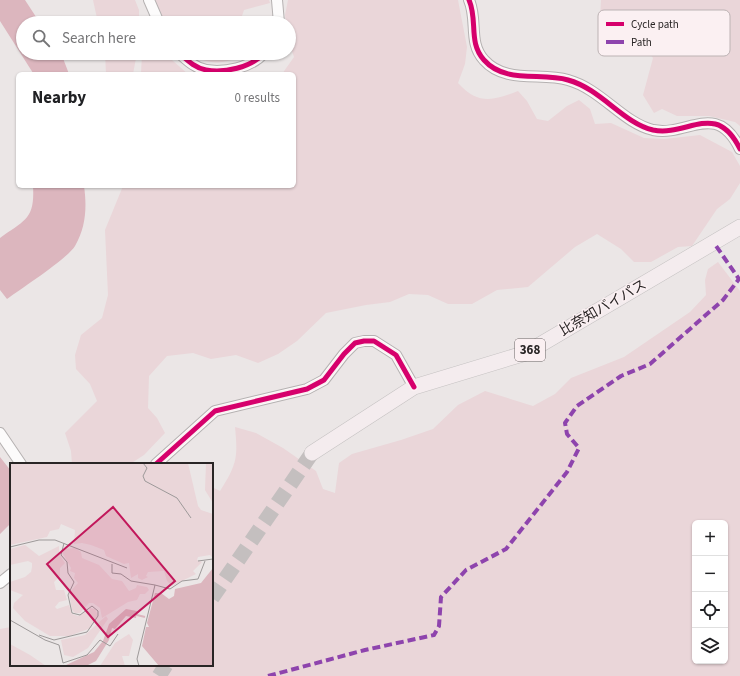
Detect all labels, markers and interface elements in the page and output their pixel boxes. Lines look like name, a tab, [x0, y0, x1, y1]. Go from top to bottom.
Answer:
legend	[598, 10, 730, 56]
search box	[16, 16, 296, 60]
text: Cycle path	[631, 17, 679, 32]
icon: search	[30, 27, 52, 49]
text: Search here	[62, 28, 136, 49]
text: Path	[631, 35, 652, 50]
text: Nearby	[32, 86, 86, 110]
text: 0 results	[235, 89, 280, 107]
street label: 比奈知バイパス	[556, 275, 650, 341]
road number: 368	[515, 339, 545, 361]
inset map	[10, 463, 213, 666]
map controls	[692, 520, 728, 664]
button: +	[692, 520, 728, 556]
button: −	[692, 556, 728, 592]
button: locate	[692, 592, 728, 628]
button: layers	[692, 628, 728, 664]

